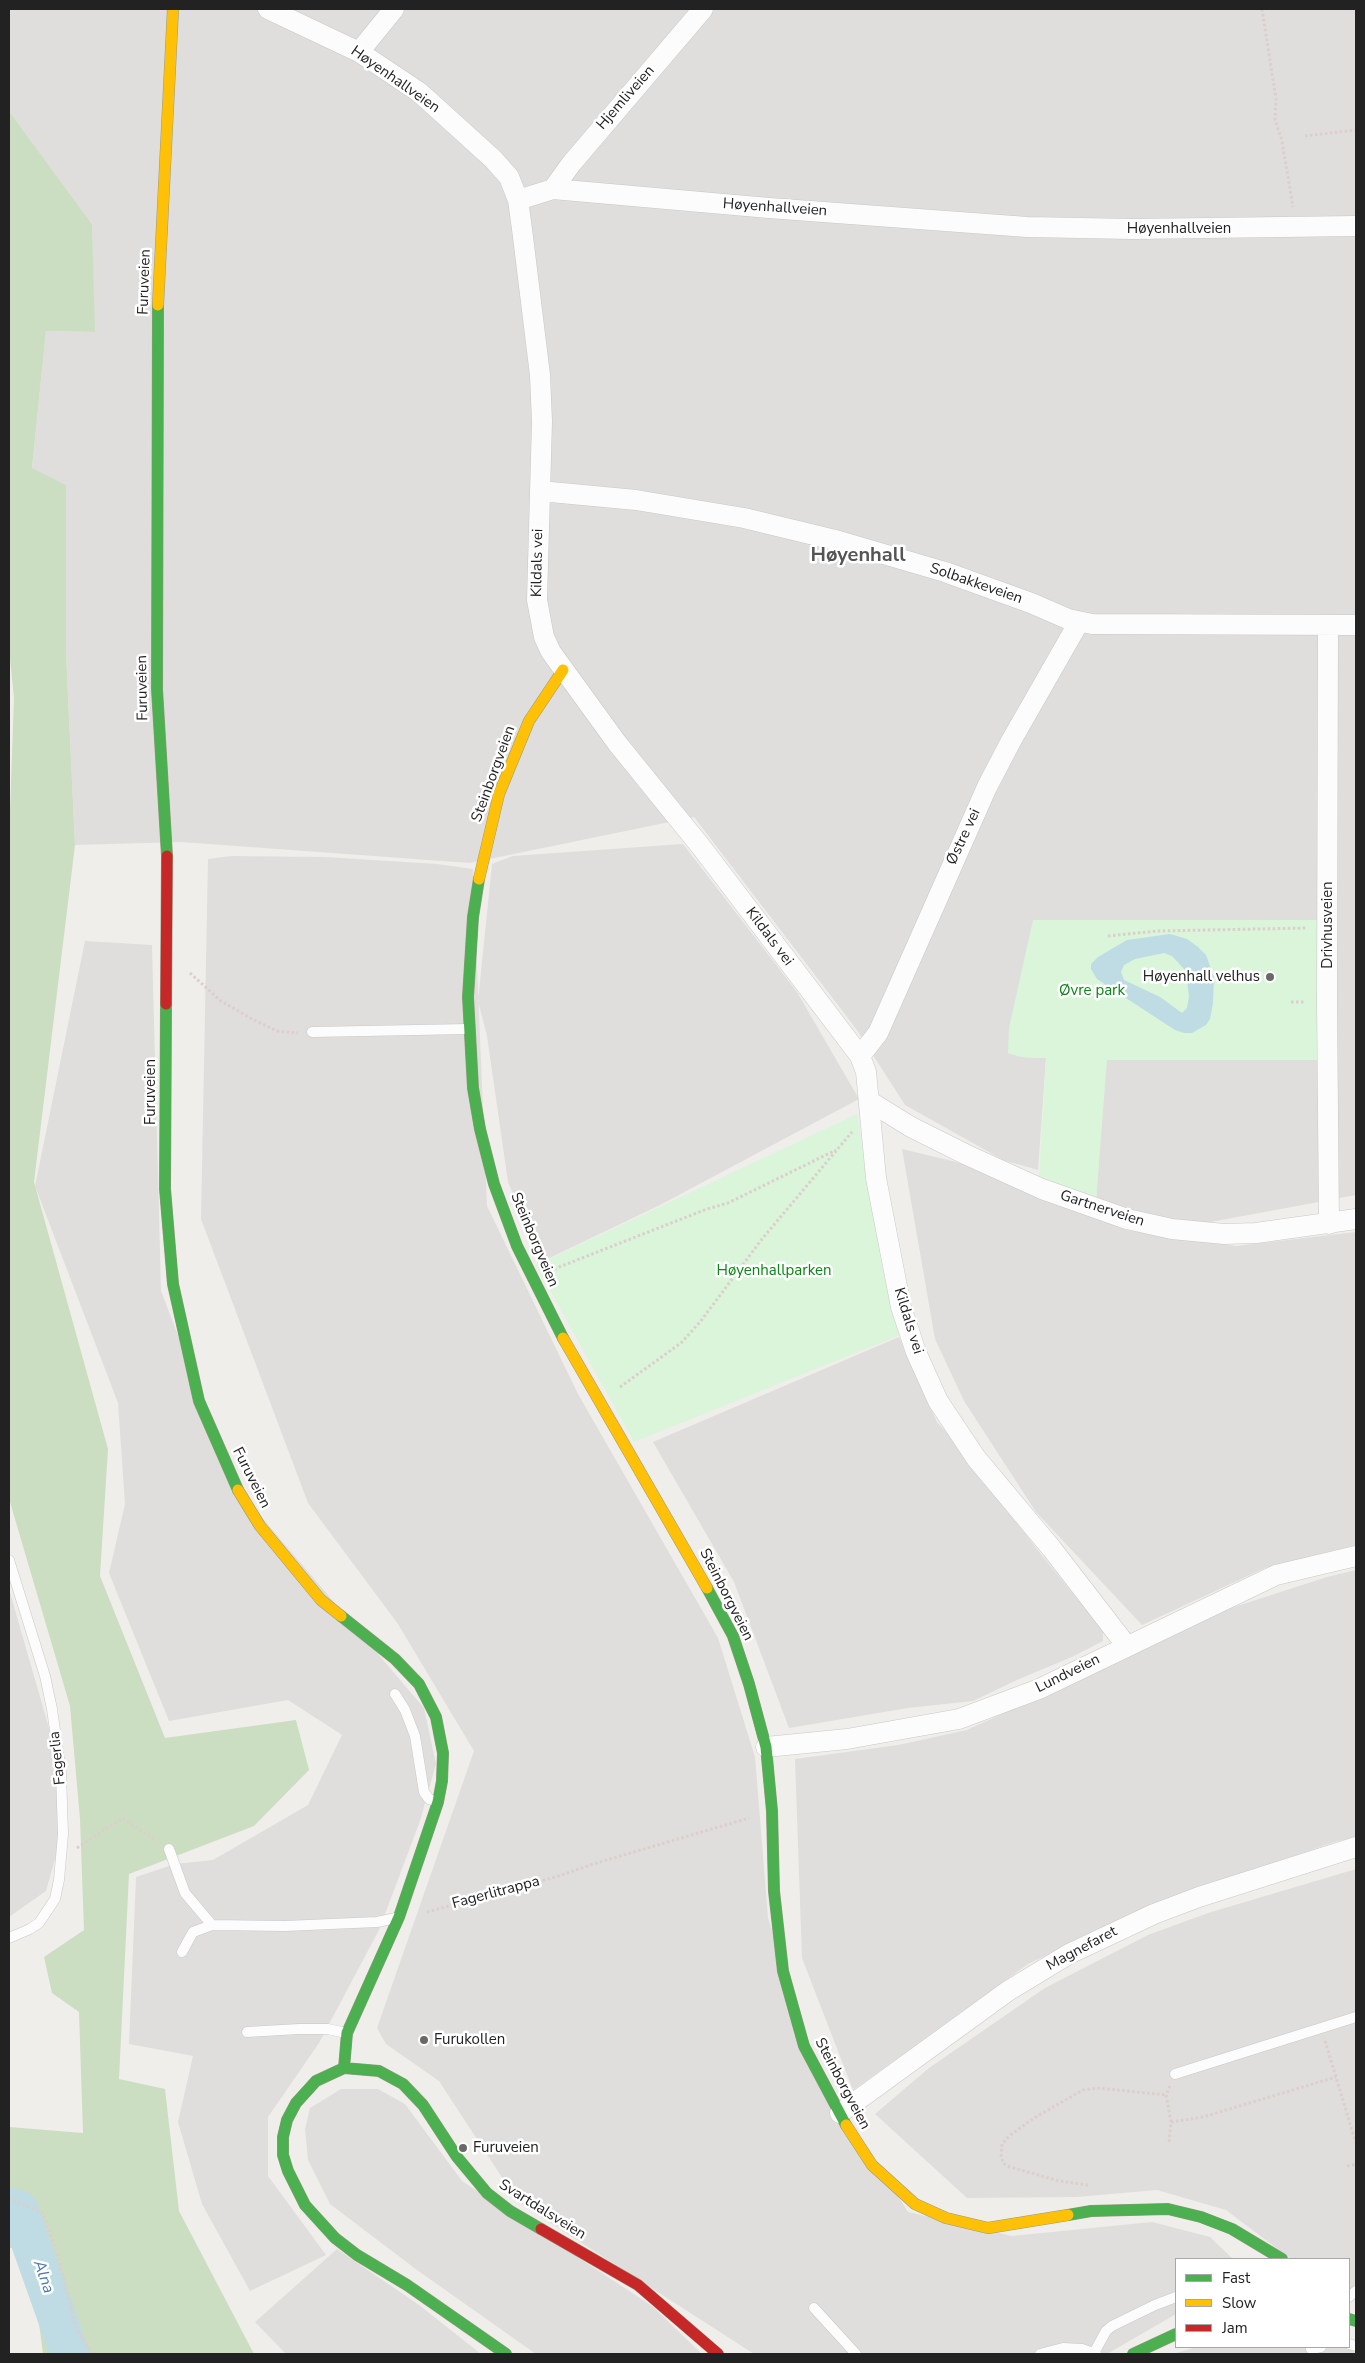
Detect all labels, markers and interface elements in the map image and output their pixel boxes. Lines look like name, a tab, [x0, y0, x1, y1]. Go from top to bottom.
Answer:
street label: Høyenhallveien	[347, 43, 443, 117]
street label: Hjemliveien	[593, 62, 659, 134]
street label: Høyenhallveien	[722, 195, 828, 221]
street label: Høyenhallveien	[1127, 220, 1231, 238]
street label: Furuveien	[135, 249, 155, 315]
street label: Kildals vei	[528, 529, 548, 597]
district label: Høyenhall	[810, 544, 906, 568]
street label: Solbakkeveien	[927, 560, 1025, 608]
street label: Furuveien	[133, 655, 153, 721]
street label: Steinborgveien	[468, 723, 520, 825]
street label: Østre vei	[943, 806, 985, 868]
street label: Drivhusveien	[1319, 881, 1337, 969]
street label: Kildals vei	[741, 904, 797, 970]
place label: Høyenhall velhus	[1143, 968, 1260, 986]
marker: Høyenhall velhus	[1264, 971, 1276, 983]
park label: Øvre park	[1059, 982, 1125, 1000]
street label: Furuveien	[142, 1059, 160, 1125]
street label: Gartnerveien	[1057, 1187, 1147, 1231]
street label: Steinborgveien	[506, 1190, 562, 1290]
park label: Høyenhallparken	[717, 1262, 831, 1280]
street label: Kildals vei	[889, 1286, 927, 1356]
street label: Furuveien	[228, 1445, 274, 1511]
street label: Steinborgveien	[695, 1546, 757, 1644]
street label: Lundveien	[1033, 1651, 1103, 1697]
street label: Fagerlia	[46, 1730, 70, 1786]
street label: Fagerlitrappa	[450, 1873, 542, 1913]
street label: Magnefaret	[1044, 1923, 1120, 1975]
place label: Furukollen	[434, 2031, 505, 2049]
marker: Furukollen	[418, 2034, 430, 2046]
street label: Steinborgveien	[810, 2035, 874, 2133]
place label: Furuveien	[473, 2139, 539, 2157]
marker: Furuveien	[457, 2142, 469, 2154]
street label: Svartdalsveien	[495, 2176, 589, 2244]
water label: Alna	[28, 2258, 58, 2296]
legend	[1175, 2258, 1350, 2348]
text: Fast	[1222, 2268, 1250, 2288]
text: Slow	[1222, 2293, 1256, 2313]
text: Jam	[1222, 2318, 1248, 2338]

